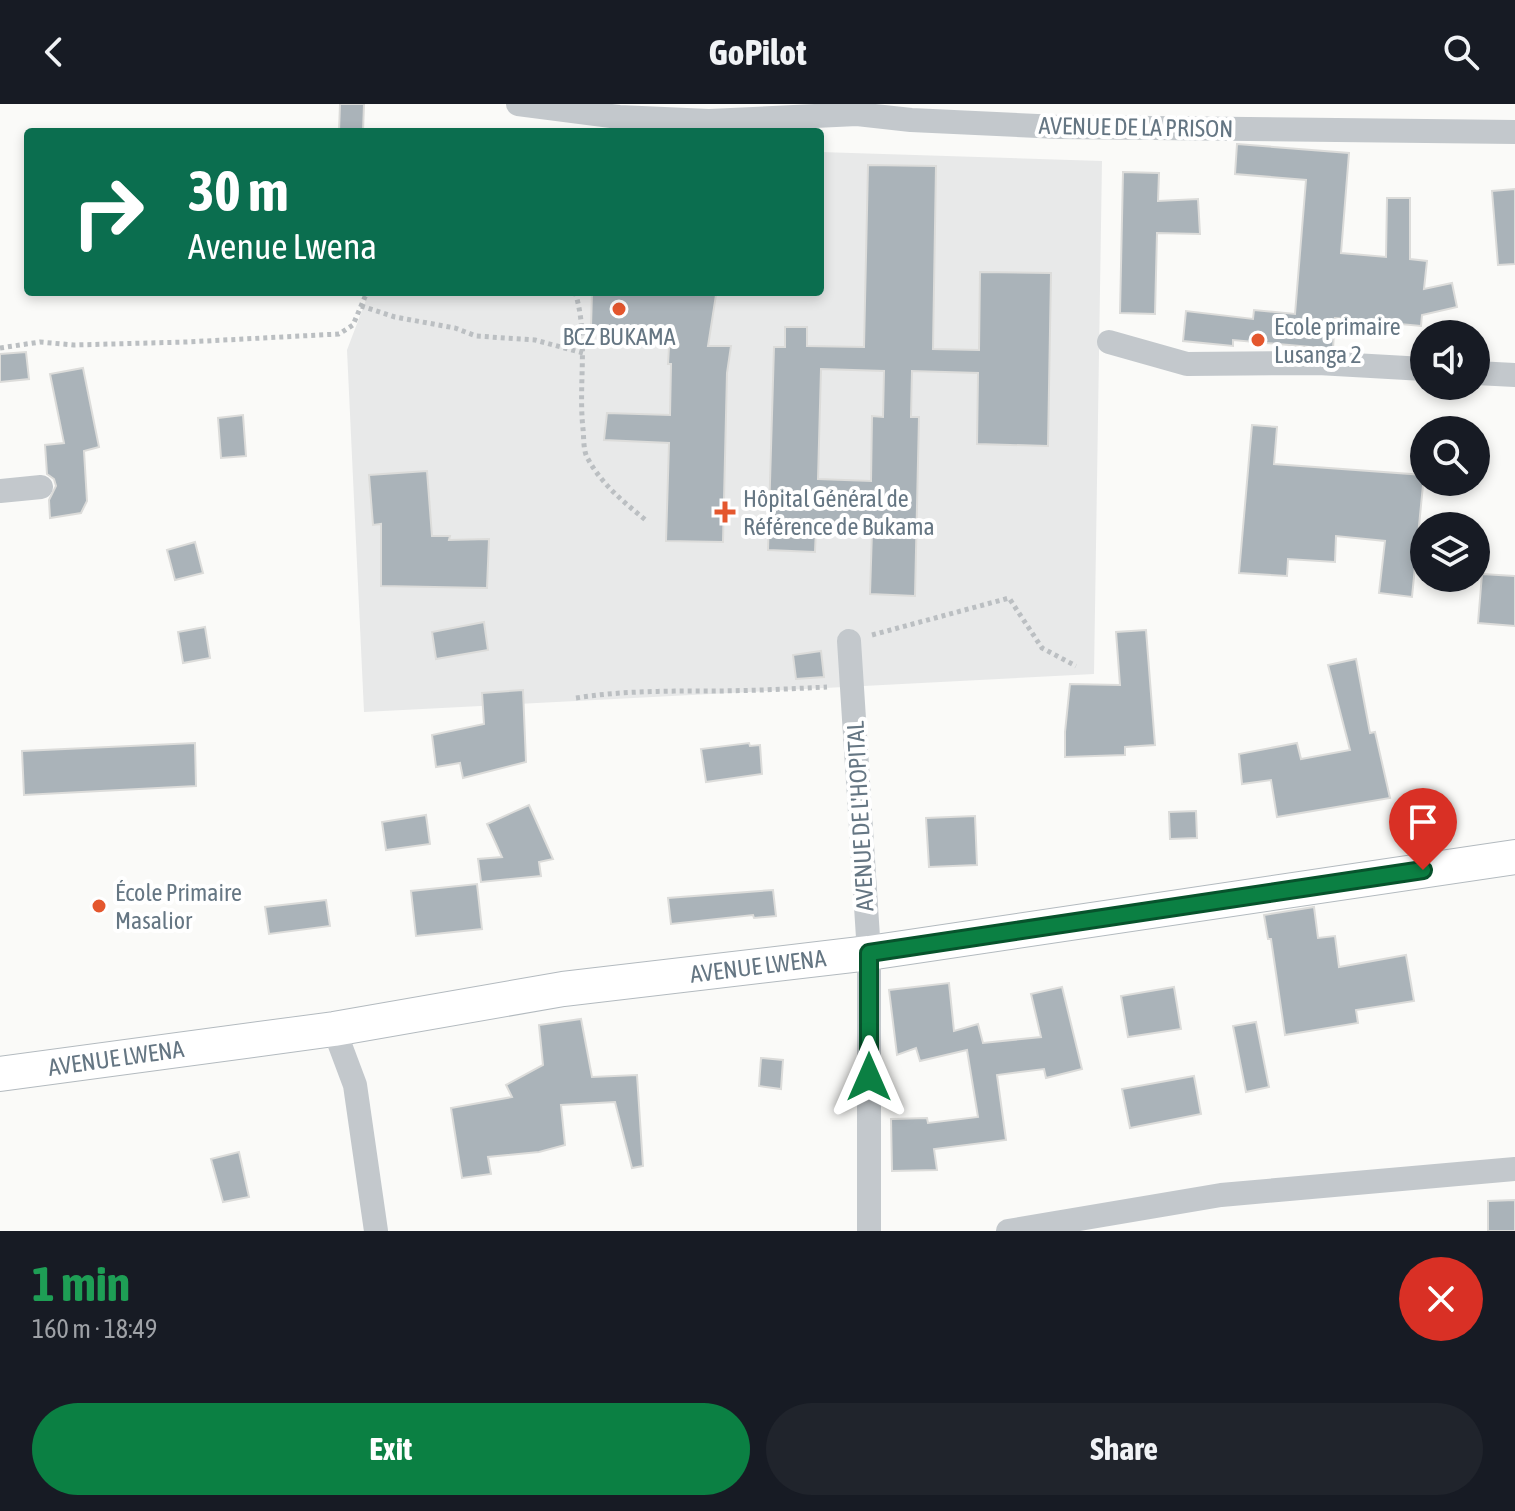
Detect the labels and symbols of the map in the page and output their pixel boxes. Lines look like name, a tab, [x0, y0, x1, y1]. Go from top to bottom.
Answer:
street label: AVENUE DE LA PRISON	[1039, 112, 1233, 142]
marker: BCZ BUKAMA	[610, 300, 628, 318]
place label: Ecole primaire Lusanga 2	[1274, 313, 1401, 368]
place label: BCZ BUKAMA	[562, 323, 676, 350]
marker: Ecole primaire Lusanga 2	[1249, 331, 1267, 349]
place label: Hôpital Général de Référence de Bukama	[743, 485, 935, 540]
marker: Hôpital Général de Référence de Bukama	[714, 501, 736, 523]
street label: AVENUE DE L'HOPITAL	[841, 719, 878, 912]
pin	[1389, 788, 1457, 870]
place label: École Primaire Masalior	[115, 879, 242, 934]
marker: École Primaire Masalior	[90, 897, 108, 915]
street label: AVENUE LWENA	[689, 944, 828, 988]
street label: AVENUE LWENA	[46, 1035, 186, 1081]
position arrow	[827, 1035, 911, 1119]

